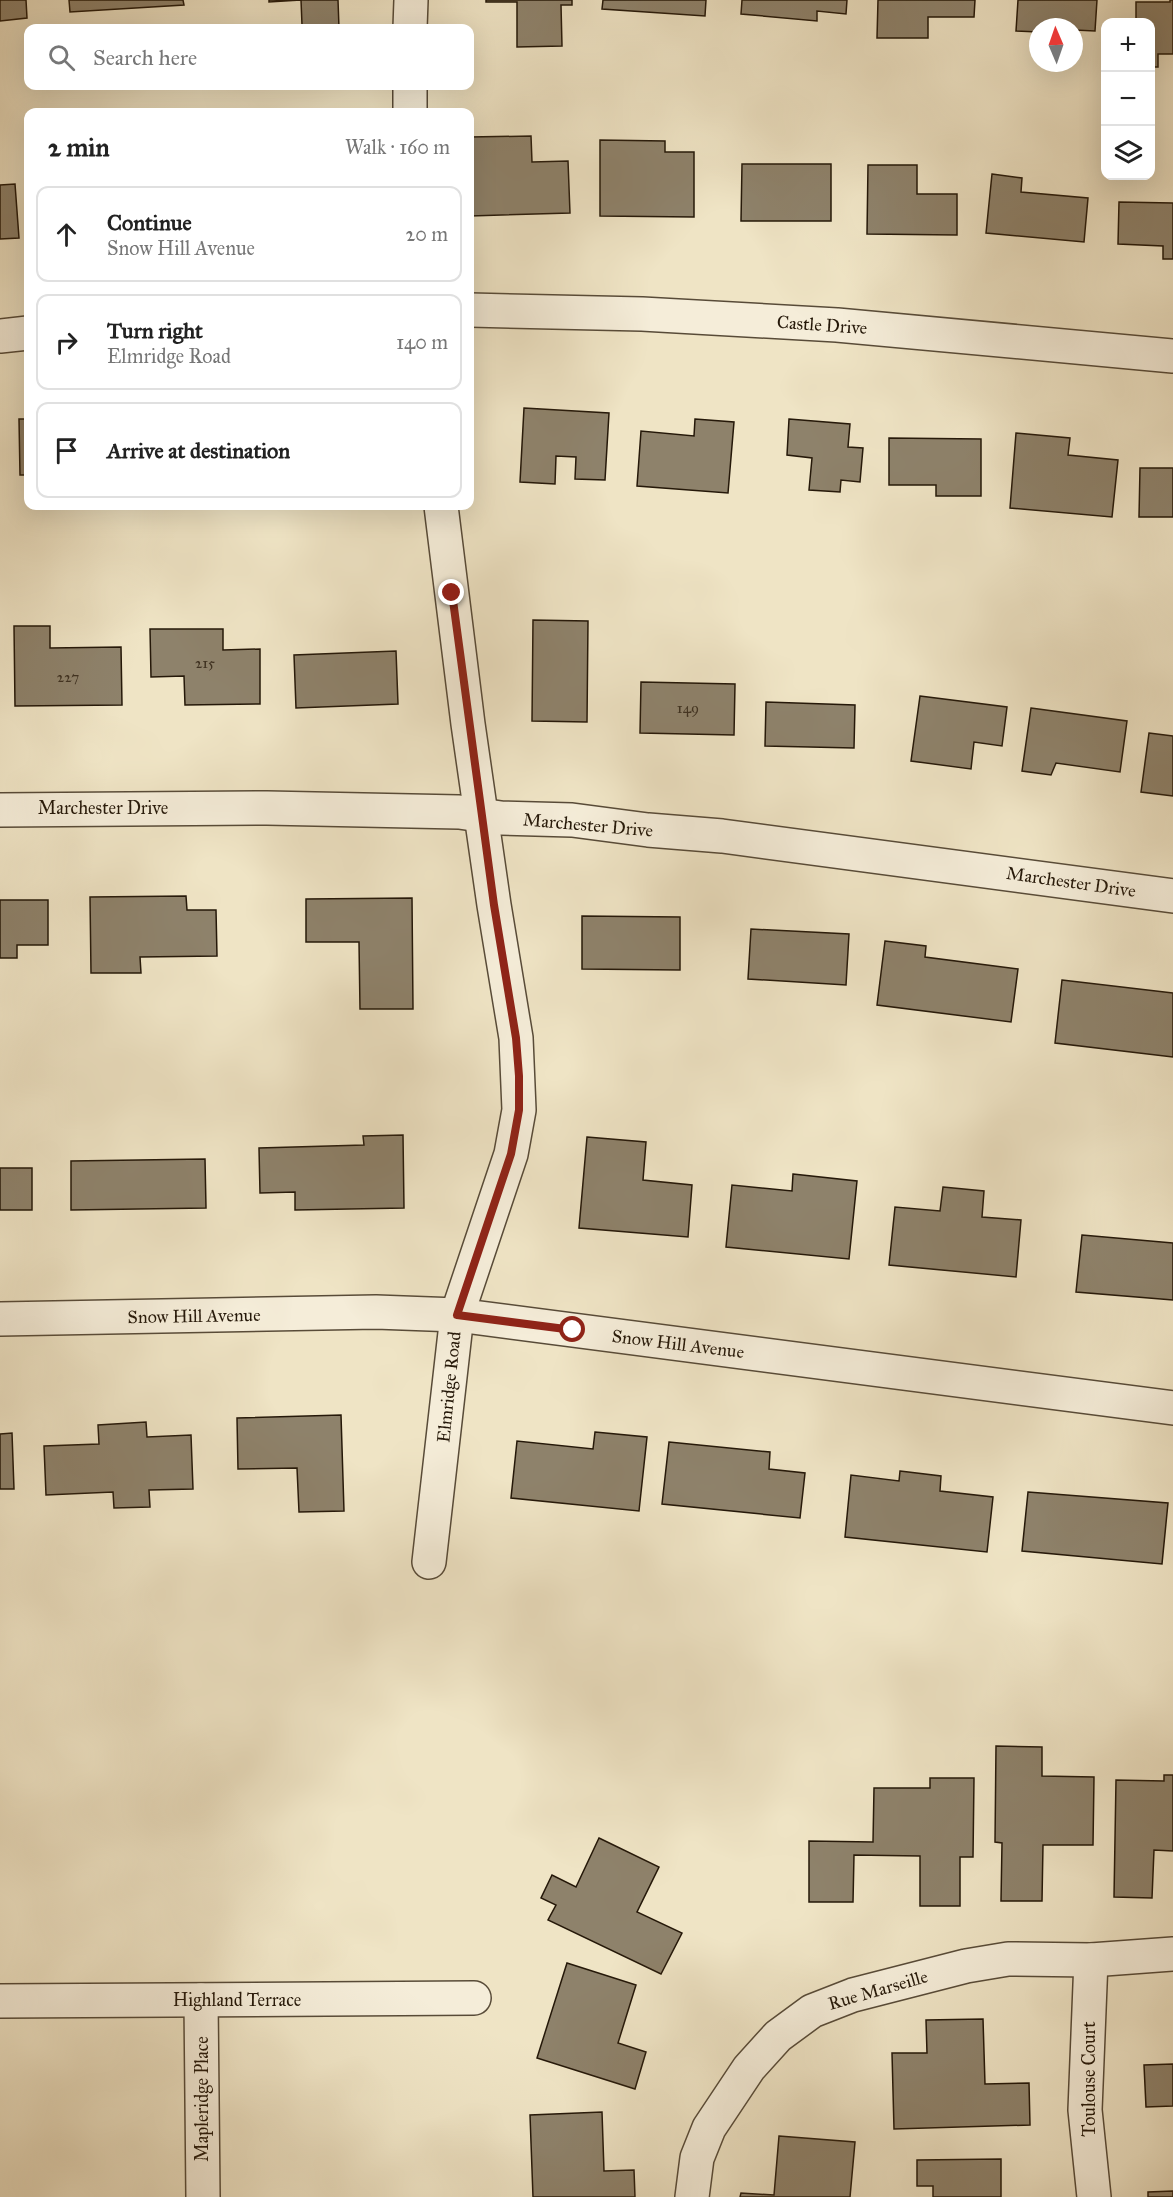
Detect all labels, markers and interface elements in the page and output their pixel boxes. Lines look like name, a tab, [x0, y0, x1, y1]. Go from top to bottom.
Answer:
north arrow	[1029, 18, 1083, 72]
map controls	[1101, 18, 1155, 180]
button: +	[1101, 18, 1155, 72]
search box	[24, 24, 474, 90]
icon: search	[45, 41, 78, 74]
text: Search here	[93, 44, 197, 71]
button: −	[1101, 72, 1155, 126]
button: layers	[1101, 126, 1155, 180]
text: 2 min	[48, 131, 109, 163]
text: Walk · 160 m	[345, 135, 450, 159]
text: Continue	[107, 209, 192, 236]
icon: ahead	[50, 218, 83, 251]
text: 20 m	[405, 222, 448, 246]
text: Snow Hill Avenue	[107, 236, 255, 260]
street label: Castle Drive	[776, 311, 868, 339]
text: Turn right	[107, 317, 203, 344]
icon: right	[50, 326, 83, 359]
text: 140 m	[396, 330, 448, 354]
text: Elmridge Road	[107, 344, 231, 368]
icon: arrive	[50, 434, 83, 467]
text: Arrive at destination	[107, 437, 290, 464]
route end	[438, 579, 464, 605]
house number: 215	[195, 654, 215, 672]
house number: 227	[57, 668, 79, 686]
house number: 149	[677, 699, 699, 717]
street label: Marchester Drive	[38, 797, 168, 819]
street label: Marchester Drive	[522, 808, 654, 842]
street label: Marchester Drive	[1005, 862, 1137, 902]
street label: Snow Hill Avenue	[127, 1304, 261, 1328]
route start	[559, 1316, 585, 1342]
street label: Snow Hill Avenue	[611, 1325, 745, 1363]
street label: Elmridge Road	[432, 1330, 467, 1444]
street label: Rue Marseille	[826, 1965, 930, 2015]
street label: Highland Terrace	[173, 1989, 301, 2012]
street label: Toulouse Court	[1078, 2021, 1100, 2137]
street label: Mapleridge Place	[191, 2036, 214, 2162]

